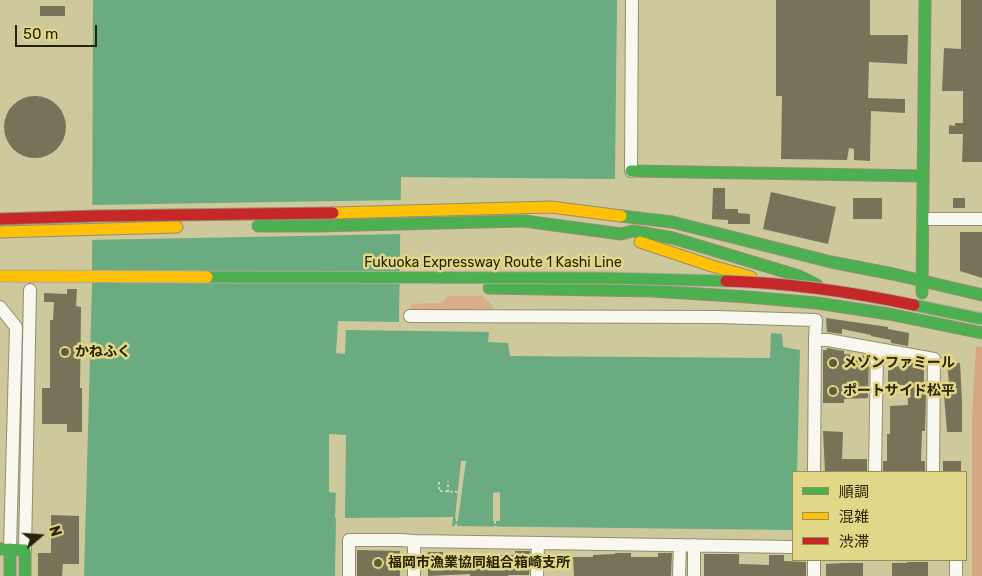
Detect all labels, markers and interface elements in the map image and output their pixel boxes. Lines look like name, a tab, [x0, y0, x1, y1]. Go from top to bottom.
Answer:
scale bar	[18, 15, 100, 47]
text: 50 m	[23, 25, 58, 43]
street label: Fukuoka Expressway Route 1 Kashi Line	[364, 255, 622, 271]
place label: かねふく	[75, 344, 131, 360]
marker: かねふく	[59, 346, 71, 358]
place label: メゾンファミール	[843, 355, 955, 371]
marker: メゾンファミール	[827, 357, 839, 369]
place label: ポートサイド松平	[843, 383, 955, 399]
marker: ポートサイド松平	[827, 385, 839, 397]
legend	[792, 471, 967, 561]
text: 順調	[839, 483, 869, 501]
text: 混雑	[839, 508, 869, 526]
north arrow	[15, 511, 65, 561]
text: N	[45, 524, 64, 539]
text: 渋滞	[839, 533, 869, 551]
place label: 福岡市漁業協同組合箱崎支所	[388, 555, 570, 571]
marker: 福岡市漁業協同組合箱崎支所	[372, 557, 384, 569]

